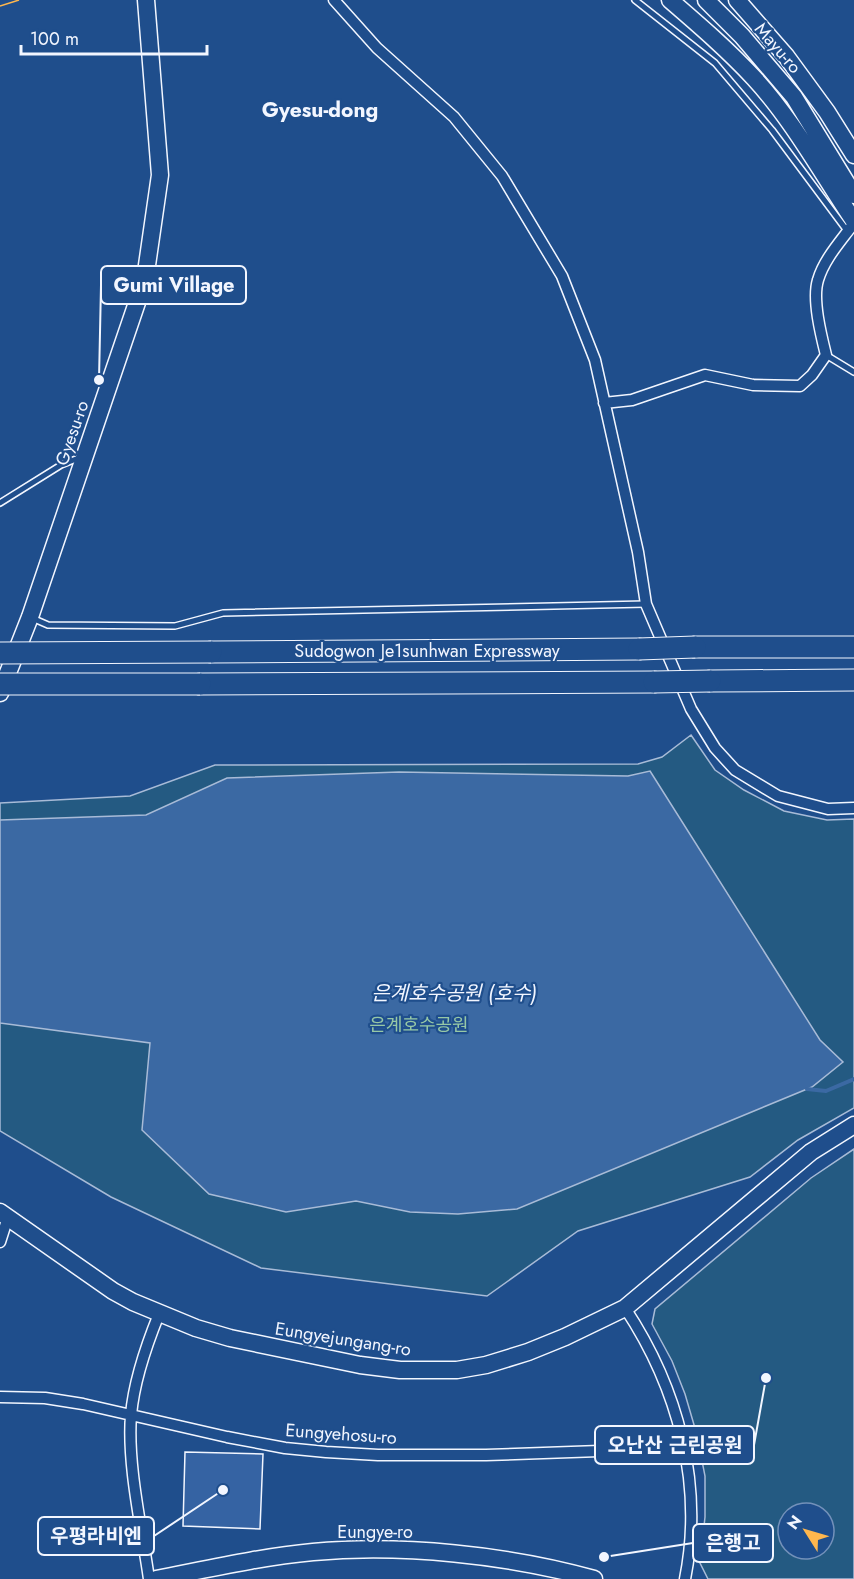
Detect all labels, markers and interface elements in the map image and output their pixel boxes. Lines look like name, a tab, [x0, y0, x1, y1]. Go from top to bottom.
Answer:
street label: Mayu-ro	[748, 17, 808, 79]
scale bar	[21, 18, 207, 56]
text: 100 m	[30, 26, 79, 52]
district label: Gyesu-dong	[262, 95, 378, 125]
callout: Gumi Village	[101, 266, 246, 304]
text: Gumi Village	[113, 271, 235, 300]
street label: Gyesu-ro	[49, 397, 95, 469]
street label: Sudogwon Je1sunhwan Expressway	[294, 638, 560, 664]
water label: 은계호수공원 (호수)	[371, 979, 537, 1008]
park label: 은계호수공원	[369, 1012, 469, 1038]
street label: Eungyejungang-ro	[273, 1315, 413, 1363]
street label: Eungyehosu-ro	[284, 1417, 398, 1451]
callout: 오난산 근린공원	[595, 1426, 754, 1464]
text: 오난산 근린공원	[608, 1431, 742, 1460]
north arrow	[776, 1501, 836, 1561]
text: N	[781, 1510, 807, 1534]
callout: 우평라비엔	[38, 1517, 154, 1555]
street label: Eungye-ro	[337, 1519, 413, 1545]
text: 우평라비엔	[50, 1522, 142, 1551]
callout: 은행고	[693, 1524, 773, 1562]
text: 은행고	[705, 1529, 761, 1558]

